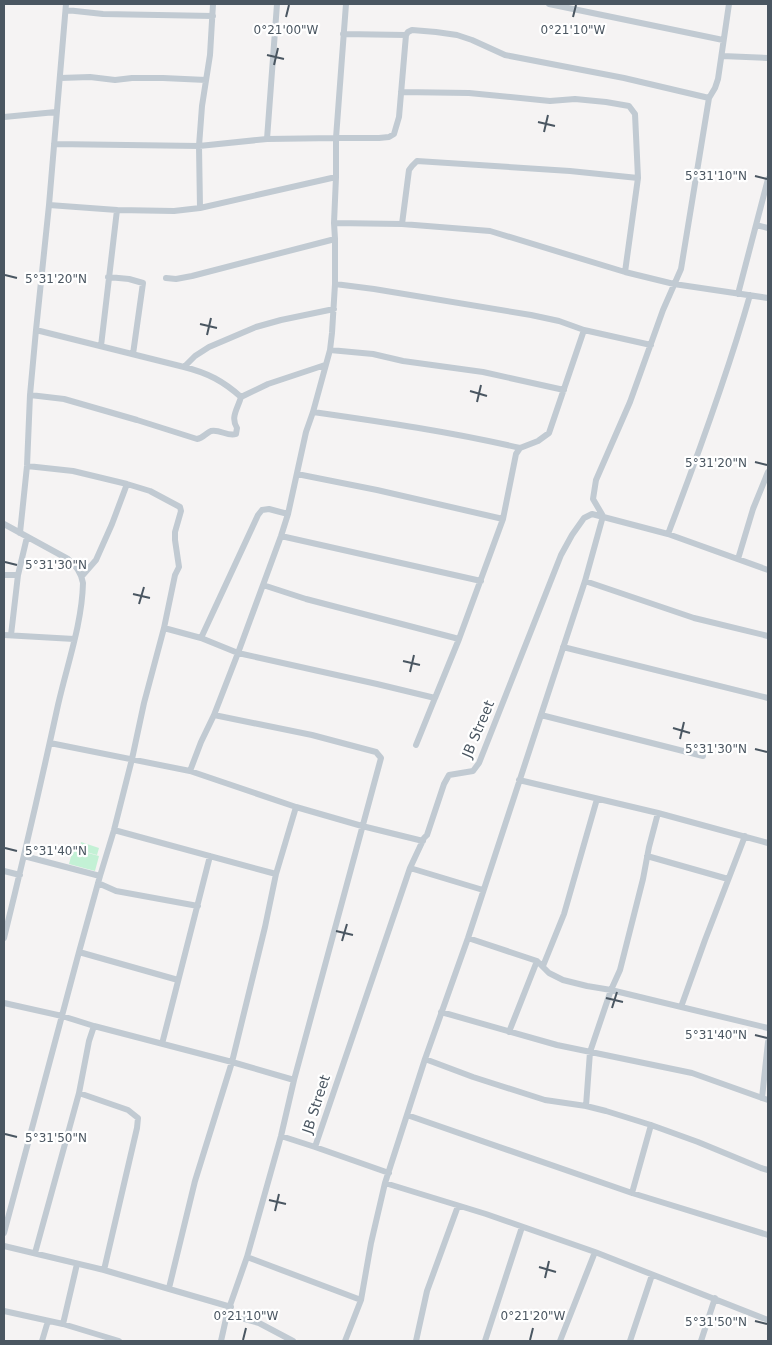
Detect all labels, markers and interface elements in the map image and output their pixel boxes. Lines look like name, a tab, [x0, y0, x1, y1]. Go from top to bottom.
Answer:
text: 0°21'00"W	[254, 23, 319, 37]
text: 0°21'10"W	[541, 23, 606, 37]
text: 5°31'10"N	[685, 169, 747, 183]
text: 5°31'20"N	[25, 272, 87, 286]
text: 5°31'20"N	[685, 456, 747, 470]
text: 5°31'30"N	[25, 558, 87, 572]
street label: JB Street	[458, 697, 497, 761]
text: 5°31'30"N	[685, 742, 747, 756]
text: 5°31'40"N	[25, 844, 87, 858]
text: 5°31'40"N	[685, 1028, 747, 1042]
street label: JB Street	[299, 1072, 333, 1136]
text: 5°31'50"N	[25, 1131, 87, 1145]
text: 0°21'10"W	[214, 1309, 279, 1323]
text: 0°21'20"W	[501, 1309, 566, 1323]
text: 5°31'50"N	[685, 1315, 747, 1329]

